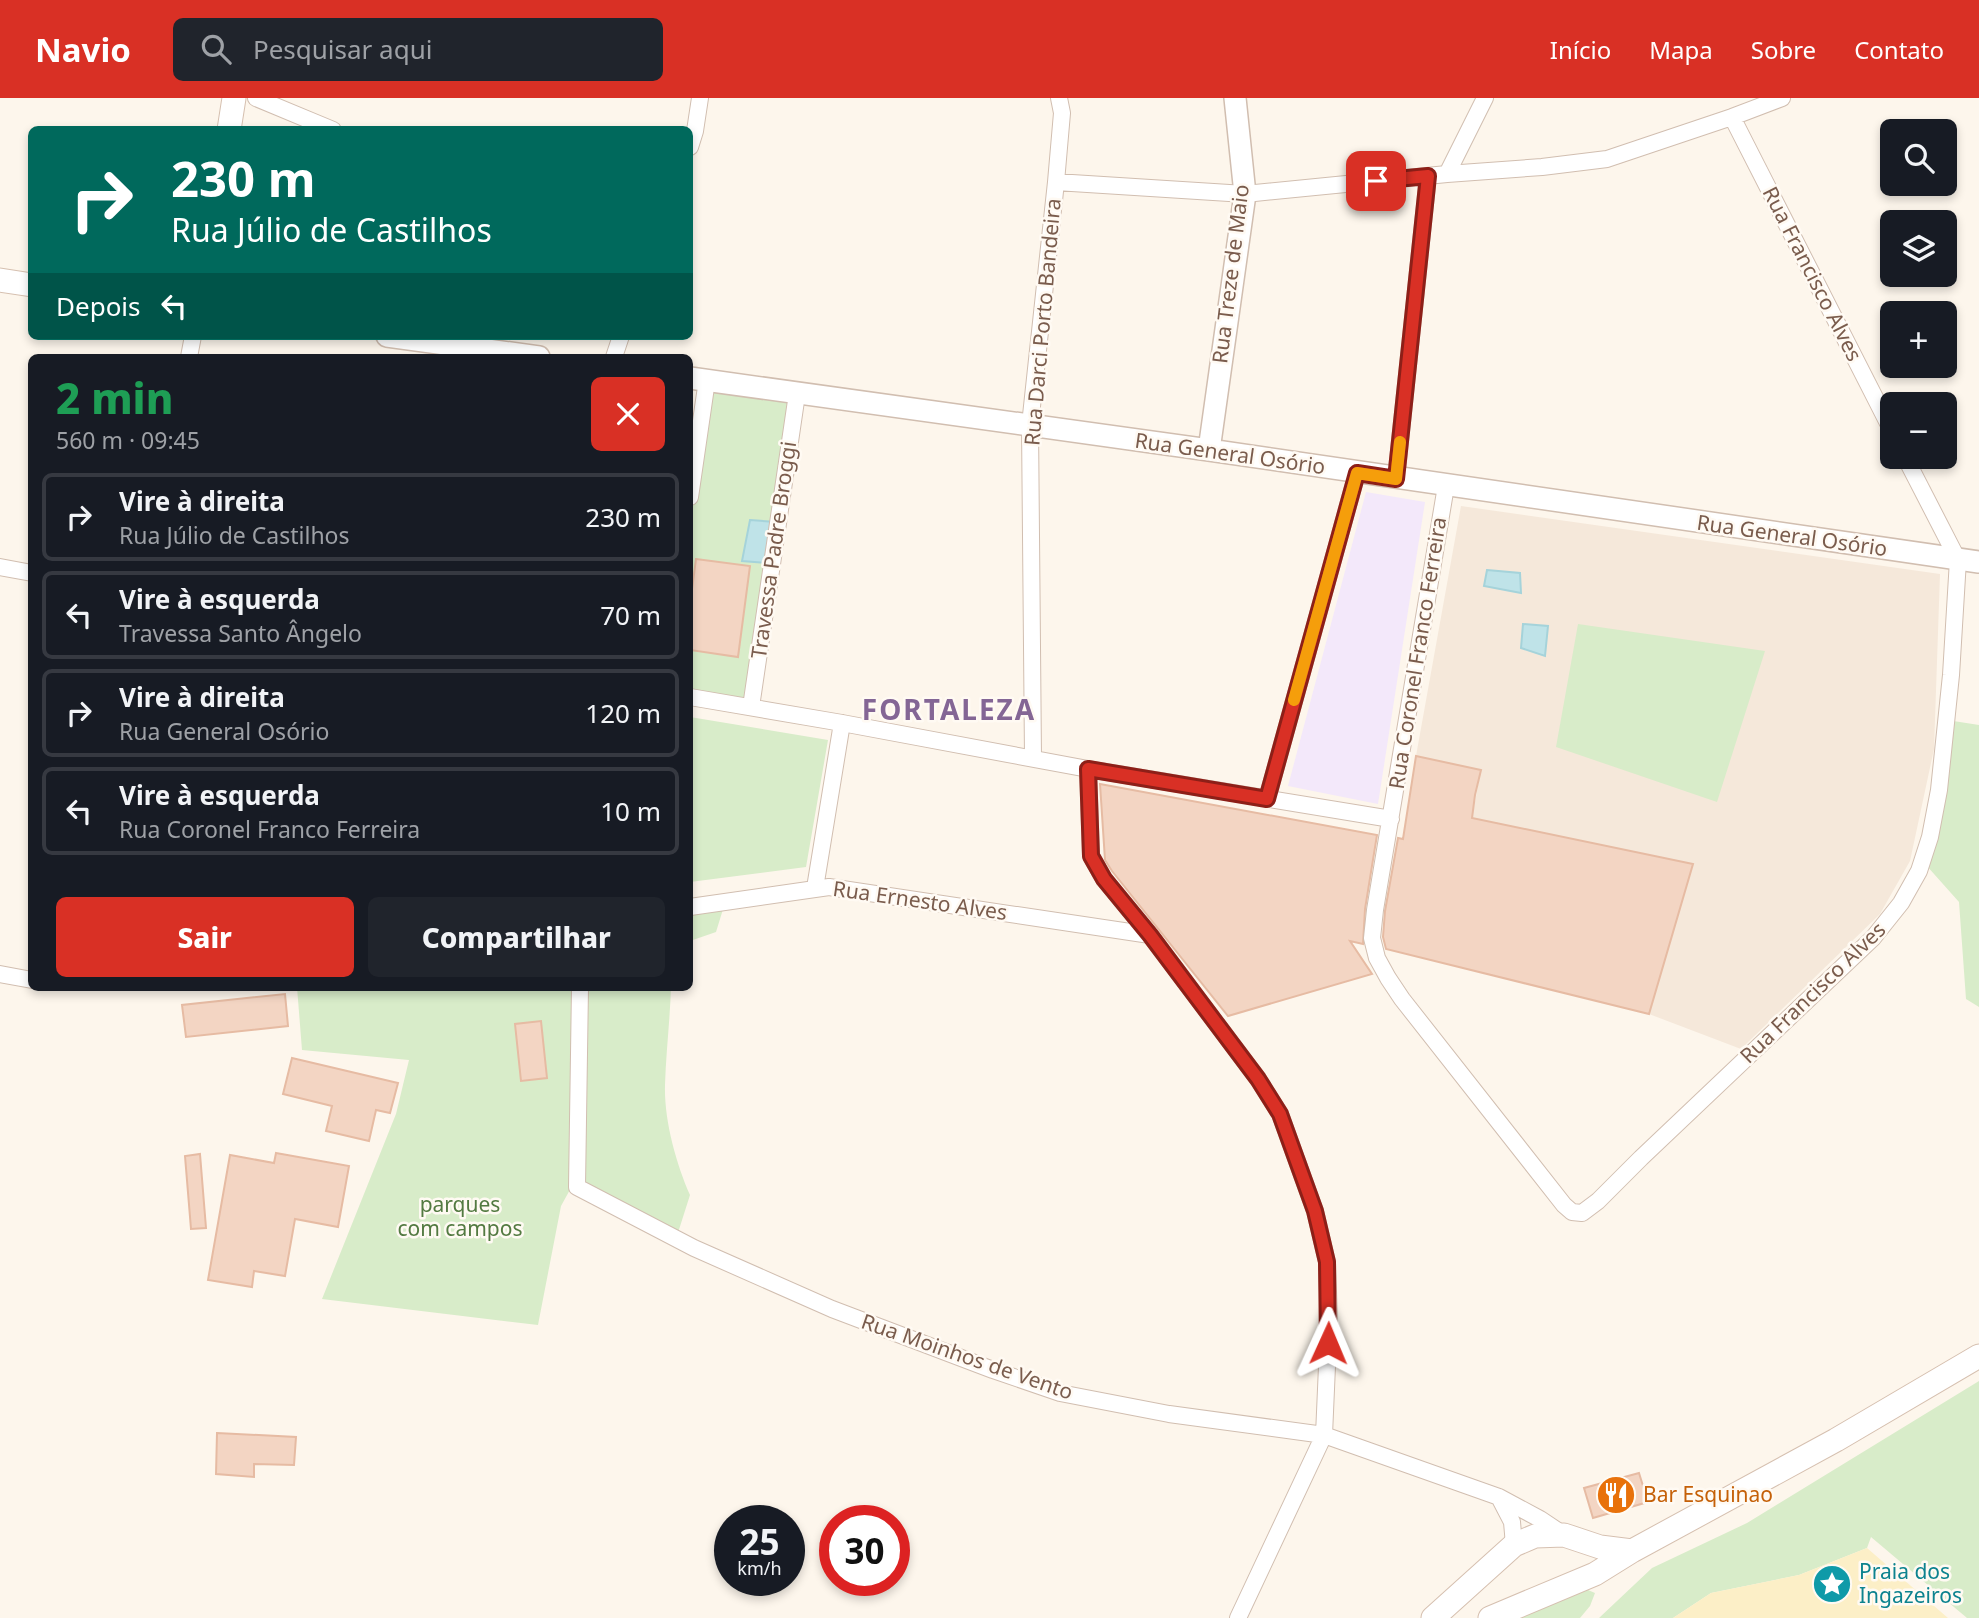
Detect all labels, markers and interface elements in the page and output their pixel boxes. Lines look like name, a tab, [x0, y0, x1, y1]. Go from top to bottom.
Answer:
search box	[173, 18, 663, 81]
text: Navio	[35, 27, 131, 72]
icon: search	[197, 30, 235, 68]
text: Pesquisar aqui	[253, 31, 432, 67]
text: Início	[1550, 33, 1611, 66]
text: Mapa	[1649, 33, 1713, 66]
text: Sobre	[1751, 33, 1816, 66]
text: Contato	[1854, 33, 1944, 66]
map controls	[1880, 119, 1957, 469]
button: search	[1880, 119, 1957, 196]
text: 230 m	[171, 145, 316, 211]
pin	[1346, 151, 1406, 211]
icon: right	[56, 154, 147, 245]
icon: arrive	[1357, 162, 1395, 200]
street label: Rua Francisco Alves	[1757, 181, 1869, 366]
street label: Rua Treze de Maio	[1205, 183, 1255, 365]
street label: Rua Darci Porto Bandeira	[1017, 197, 1067, 447]
text: Rua Júlio de Castilhos	[171, 208, 492, 251]
button: layers	[1880, 210, 1957, 287]
icon: left	[155, 287, 193, 325]
text: Depois	[56, 288, 141, 324]
button: +	[1880, 301, 1957, 378]
text: 2 min	[56, 369, 173, 426]
button: close	[591, 377, 665, 451]
button: −	[1880, 392, 1957, 469]
text: 560 m · 09:45	[56, 424, 200, 456]
street label: Rua General Osório	[1133, 426, 1327, 480]
street label: Travessa Padre Broggi	[744, 439, 802, 660]
text: Vire à direita	[119, 483, 285, 519]
icon: right	[60, 498, 98, 536]
text: 230 m	[585, 499, 661, 535]
street label: Rua General Osório	[1695, 508, 1889, 562]
street label: Rua Coronel Franco Ferreira	[1382, 515, 1452, 791]
text: Rua Júlio de Castilhos	[119, 519, 350, 551]
text: Vire à esquerda	[119, 581, 320, 617]
icon: left	[60, 596, 98, 634]
text: 70 m	[600, 597, 661, 633]
text: Travessa Santo Ângelo	[119, 617, 362, 649]
text: Vire à direita	[119, 679, 285, 715]
district label: FORTALEZA	[862, 690, 1036, 728]
icon: right	[60, 694, 98, 732]
text: 120 m	[585, 695, 661, 731]
text: Rua General Osório	[119, 715, 329, 747]
text: Vire à esquerda	[119, 777, 320, 813]
icon: left	[60, 792, 98, 830]
text: 10 m	[600, 793, 661, 829]
text: Rua Coronel Franco Ferreira	[119, 813, 420, 845]
street label: Rua Ernesto Alves	[831, 874, 1009, 926]
button: Sair	[56, 897, 354, 977]
button: Compartilhar	[368, 897, 665, 977]
street label: Rua Francisco Alves	[1733, 915, 1891, 1069]
park label: parques com campos	[397, 1190, 523, 1242]
position arrow	[1291, 1306, 1365, 1380]
street label: Rua Moinhos de Vento	[858, 1307, 1077, 1405]
restaurant icon: Bar Esquinao	[1595, 1474, 1637, 1516]
place label: Bar Esquinao	[1643, 1480, 1773, 1508]
speed limit sign: 30	[819, 1505, 910, 1596]
text: 25	[739, 1518, 780, 1565]
text: km/h	[737, 1556, 782, 1580]
place label: Praia dos Ingazeiros	[1859, 1557, 1962, 1609]
place icon: Praia dos Ingazeiros	[1811, 1563, 1853, 1605]

